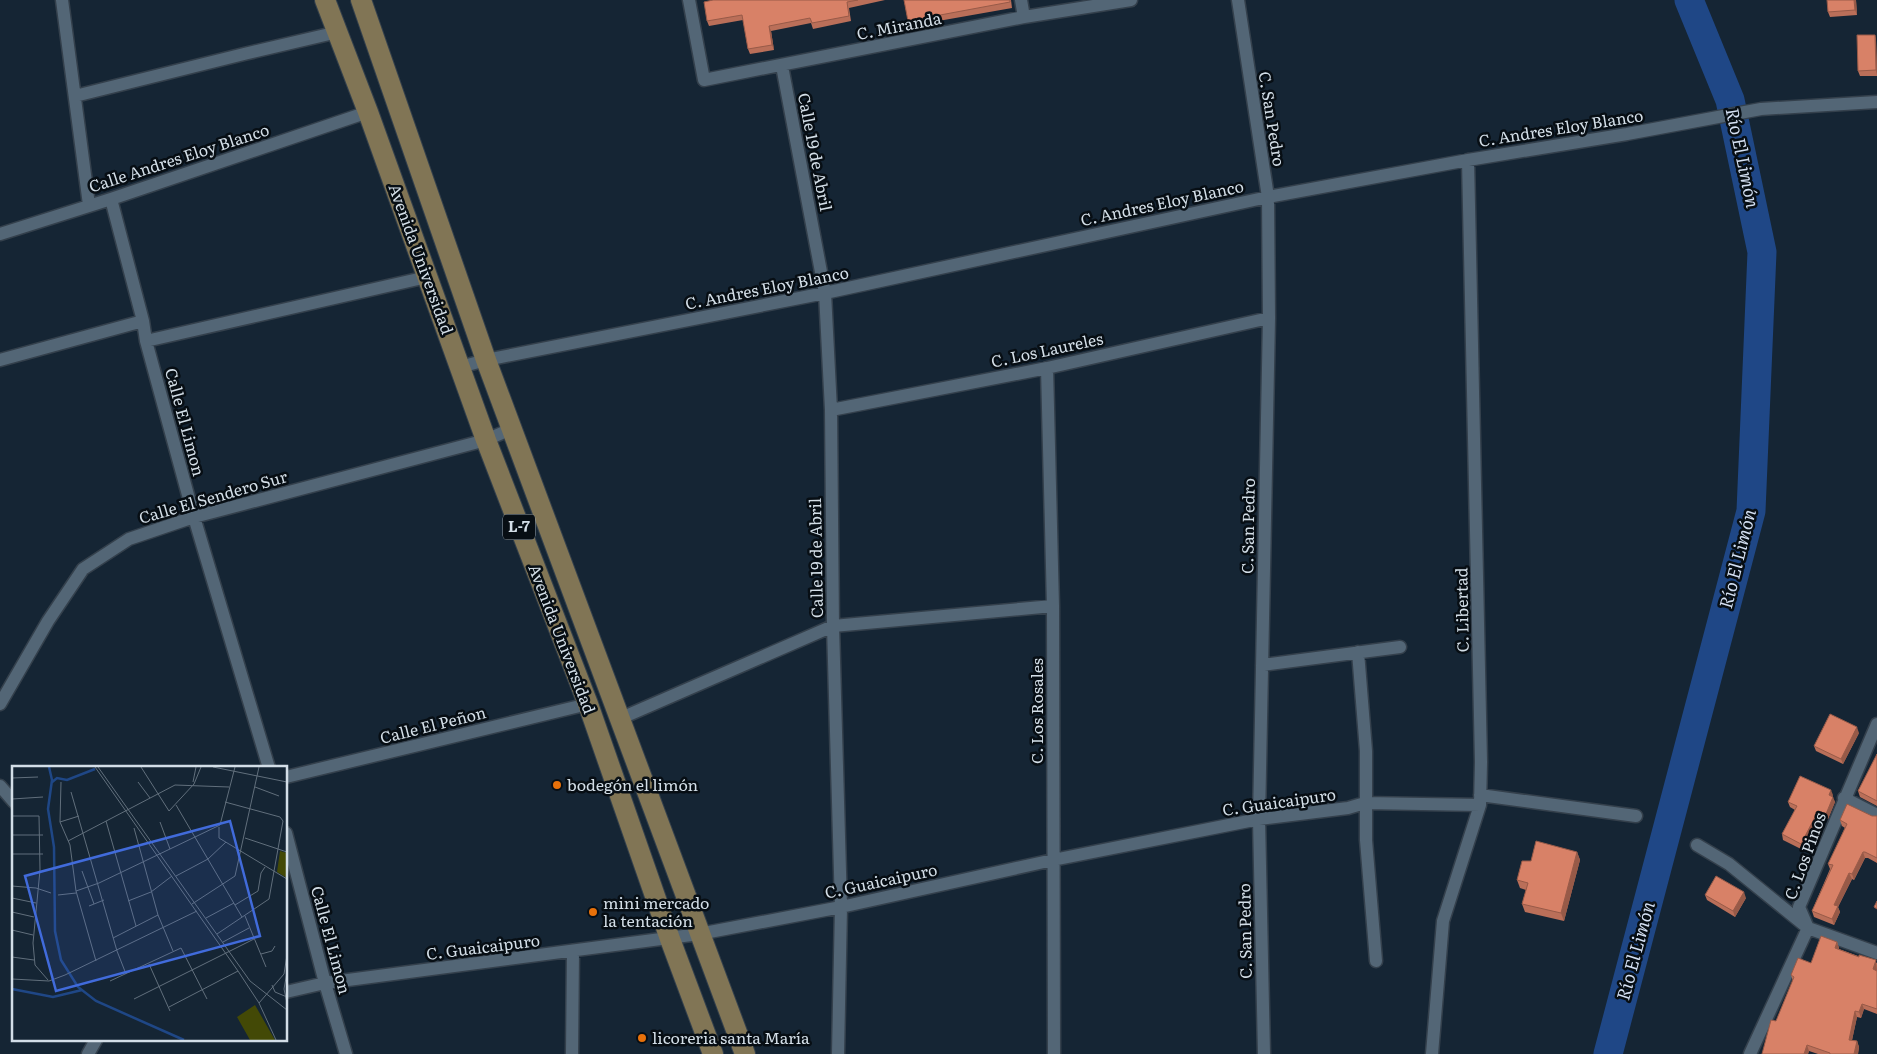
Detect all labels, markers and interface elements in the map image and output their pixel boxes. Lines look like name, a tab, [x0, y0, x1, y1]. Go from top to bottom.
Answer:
street label: C. Miranda	[854, 5, 944, 45]
street label: C. San Pedro	[1254, 70, 1292, 168]
street label: Calle 19 de Abril	[793, 91, 839, 213]
street label: C. Andres Eloy Blanco	[1477, 102, 1645, 152]
water label: Río El Limón	[1720, 105, 1767, 210]
street label: Calle Andres Eloy Blanco	[85, 117, 272, 198]
street label: C. Andres Eloy Blanco	[1078, 173, 1246, 231]
street label: Avenida Universidad	[384, 180, 460, 337]
street label: C. Andres Eloy Blanco	[683, 259, 851, 315]
street label: C. Los Laureles	[989, 325, 1105, 373]
street label: Calle El Limon	[160, 365, 212, 479]
street label: Calle El Sendero Sur	[136, 463, 290, 529]
street label: C. San Pedro	[1234, 478, 1260, 574]
street label: Calle 19 de Abril	[802, 498, 828, 618]
water label: Río El Limón	[1711, 506, 1762, 611]
road number: L-7	[503, 514, 535, 540]
street label: Avenida Universidad	[523, 560, 603, 717]
street label: C. Libertad	[1448, 567, 1474, 653]
street label: C. Los Rosales	[1024, 658, 1048, 764]
street label: Calle El Peñon	[377, 699, 489, 749]
inset map	[12, 766, 288, 1042]
place label: bodegón el limón	[567, 772, 699, 796]
marker: bodegón el limón	[551, 779, 563, 791]
street label: C. Guaicaipuro	[1221, 781, 1337, 821]
street label: C. Los Pinos	[1777, 809, 1831, 903]
street label: C. Guaicaipuro	[822, 856, 939, 904]
street label: Calle El Limon	[306, 883, 358, 997]
street label: C. San Pedro	[1231, 883, 1257, 979]
place label: mini mercado la tentación	[603, 890, 709, 932]
water label: Río El Limón	[1608, 898, 1661, 1003]
marker: mini mercado la tentación	[587, 906, 599, 918]
street label: C. Guaicaipuro	[425, 927, 541, 965]
place label: licoreria santa María	[652, 1025, 810, 1049]
marker: licoreria santa María	[636, 1032, 648, 1044]

